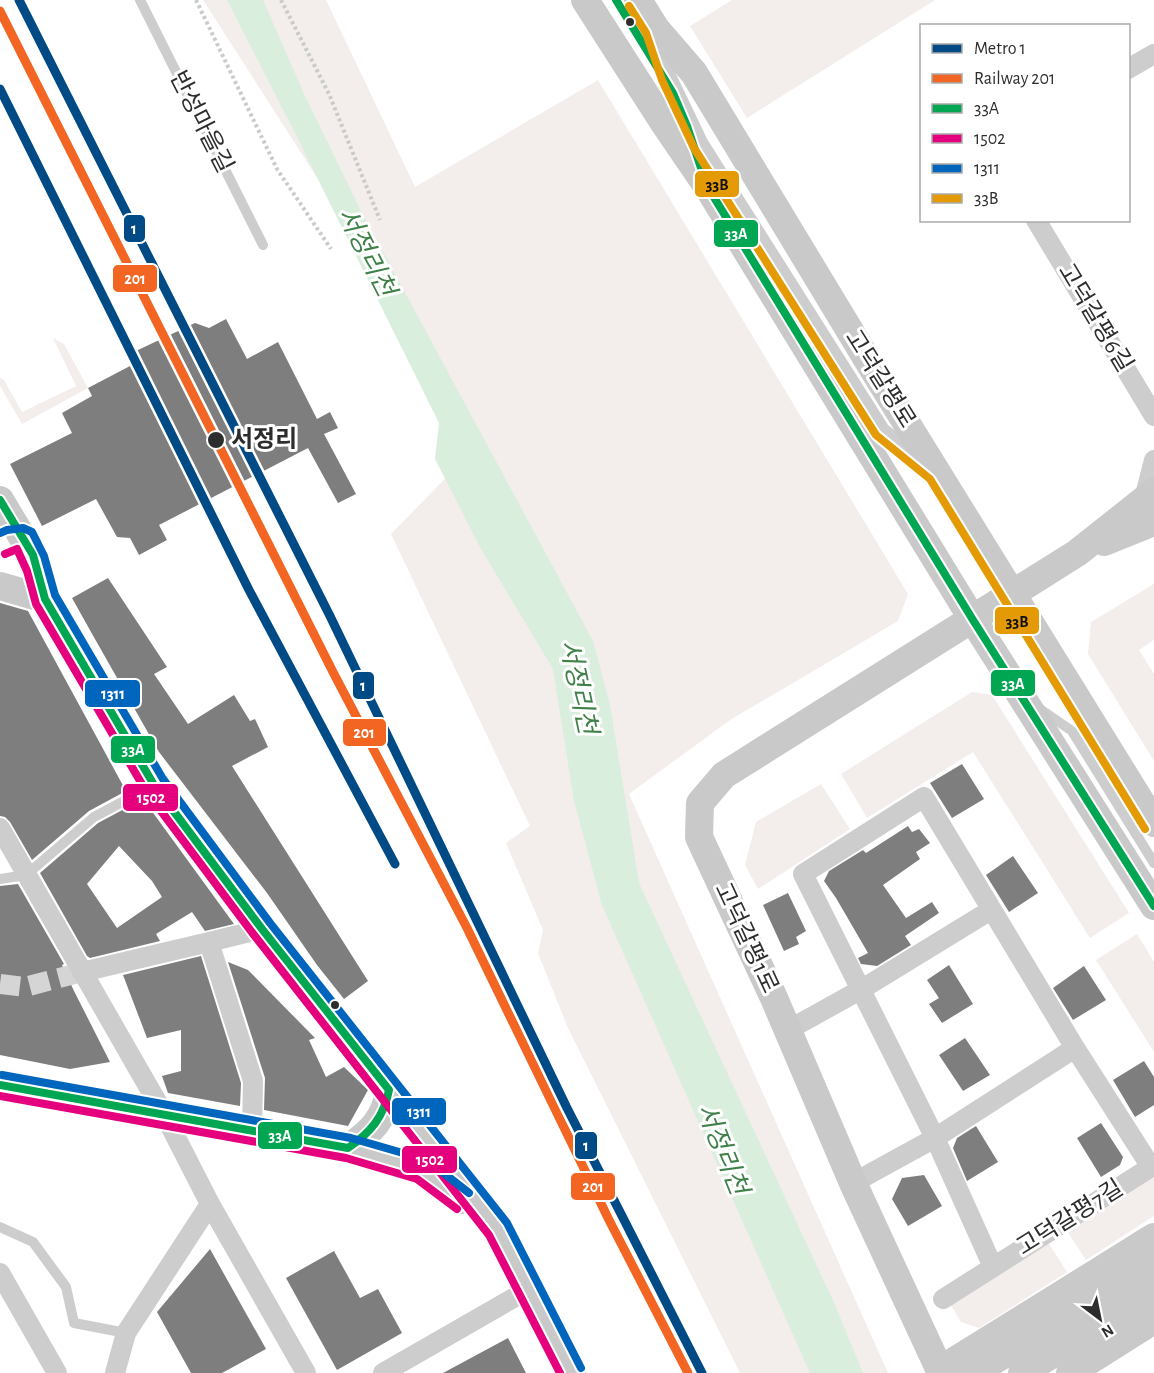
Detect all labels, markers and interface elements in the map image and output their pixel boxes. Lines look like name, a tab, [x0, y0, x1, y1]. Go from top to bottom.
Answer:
unlabelled marker	[624, 16, 636, 28]
legend	[920, 24, 1130, 222]
text: Metro 1	[974, 40, 1026, 58]
street label: 반성마을길	[165, 67, 238, 177]
text: Railway 201	[974, 70, 1055, 88]
text: 33A	[974, 100, 1000, 118]
text: 1502	[974, 130, 1005, 148]
text: 1311	[974, 160, 1000, 178]
line badge: 33B	[694, 170, 740, 198]
text: 33B	[705, 177, 729, 193]
text: 33B	[974, 190, 999, 208]
water label: 서정리천	[333, 203, 402, 303]
line badge: 1	[123, 214, 146, 243]
line badge: 33A	[713, 219, 759, 248]
text: 1	[131, 221, 137, 237]
text: 33A	[724, 226, 748, 242]
street label: 고덕갈평6길	[1053, 259, 1137, 376]
line badge: 201	[112, 264, 158, 293]
text: 201	[124, 271, 146, 287]
street label: 고덕갈평로	[841, 325, 920, 432]
place label: 서정리	[231, 426, 297, 452]
marker: 서정리	[206, 430, 226, 450]
line badge: 33B	[994, 606, 1040, 635]
text: 33B	[1005, 614, 1029, 630]
water label: 서정리천	[555, 637, 602, 740]
line badge: 33A	[990, 669, 1036, 697]
line badge: 1	[352, 671, 375, 700]
text: 33A	[1001, 676, 1025, 692]
text: 1	[360, 678, 366, 694]
line badge: 1311	[84, 679, 141, 708]
text: 1311	[101, 686, 125, 702]
line badge: 201	[342, 718, 387, 747]
text: 201	[353, 725, 375, 741]
line badge: 33A	[110, 735, 156, 764]
text: 33A	[121, 742, 145, 758]
line badge: 1502	[122, 783, 179, 812]
text: 1502	[137, 790, 166, 806]
street label: 고덕갈평1로	[710, 879, 783, 997]
unlabelled marker	[329, 999, 341, 1011]
line badge: 1311	[391, 1097, 447, 1126]
water label: 서정리천	[692, 1099, 754, 1201]
text: 1311	[407, 1104, 431, 1120]
line badge: 33A	[257, 1121, 303, 1150]
text: 33A	[268, 1128, 292, 1144]
line badge: 1	[574, 1131, 598, 1160]
text: 1	[583, 1138, 589, 1154]
line badge: 1502	[401, 1145, 458, 1174]
text: 1502	[416, 1152, 445, 1168]
line badge: 201	[570, 1172, 616, 1201]
street label: 고덕갈평7길	[1012, 1175, 1127, 1260]
text: 201	[582, 1179, 604, 1195]
north arrow	[1070, 1289, 1130, 1349]
text: N	[1098, 1321, 1116, 1341]

